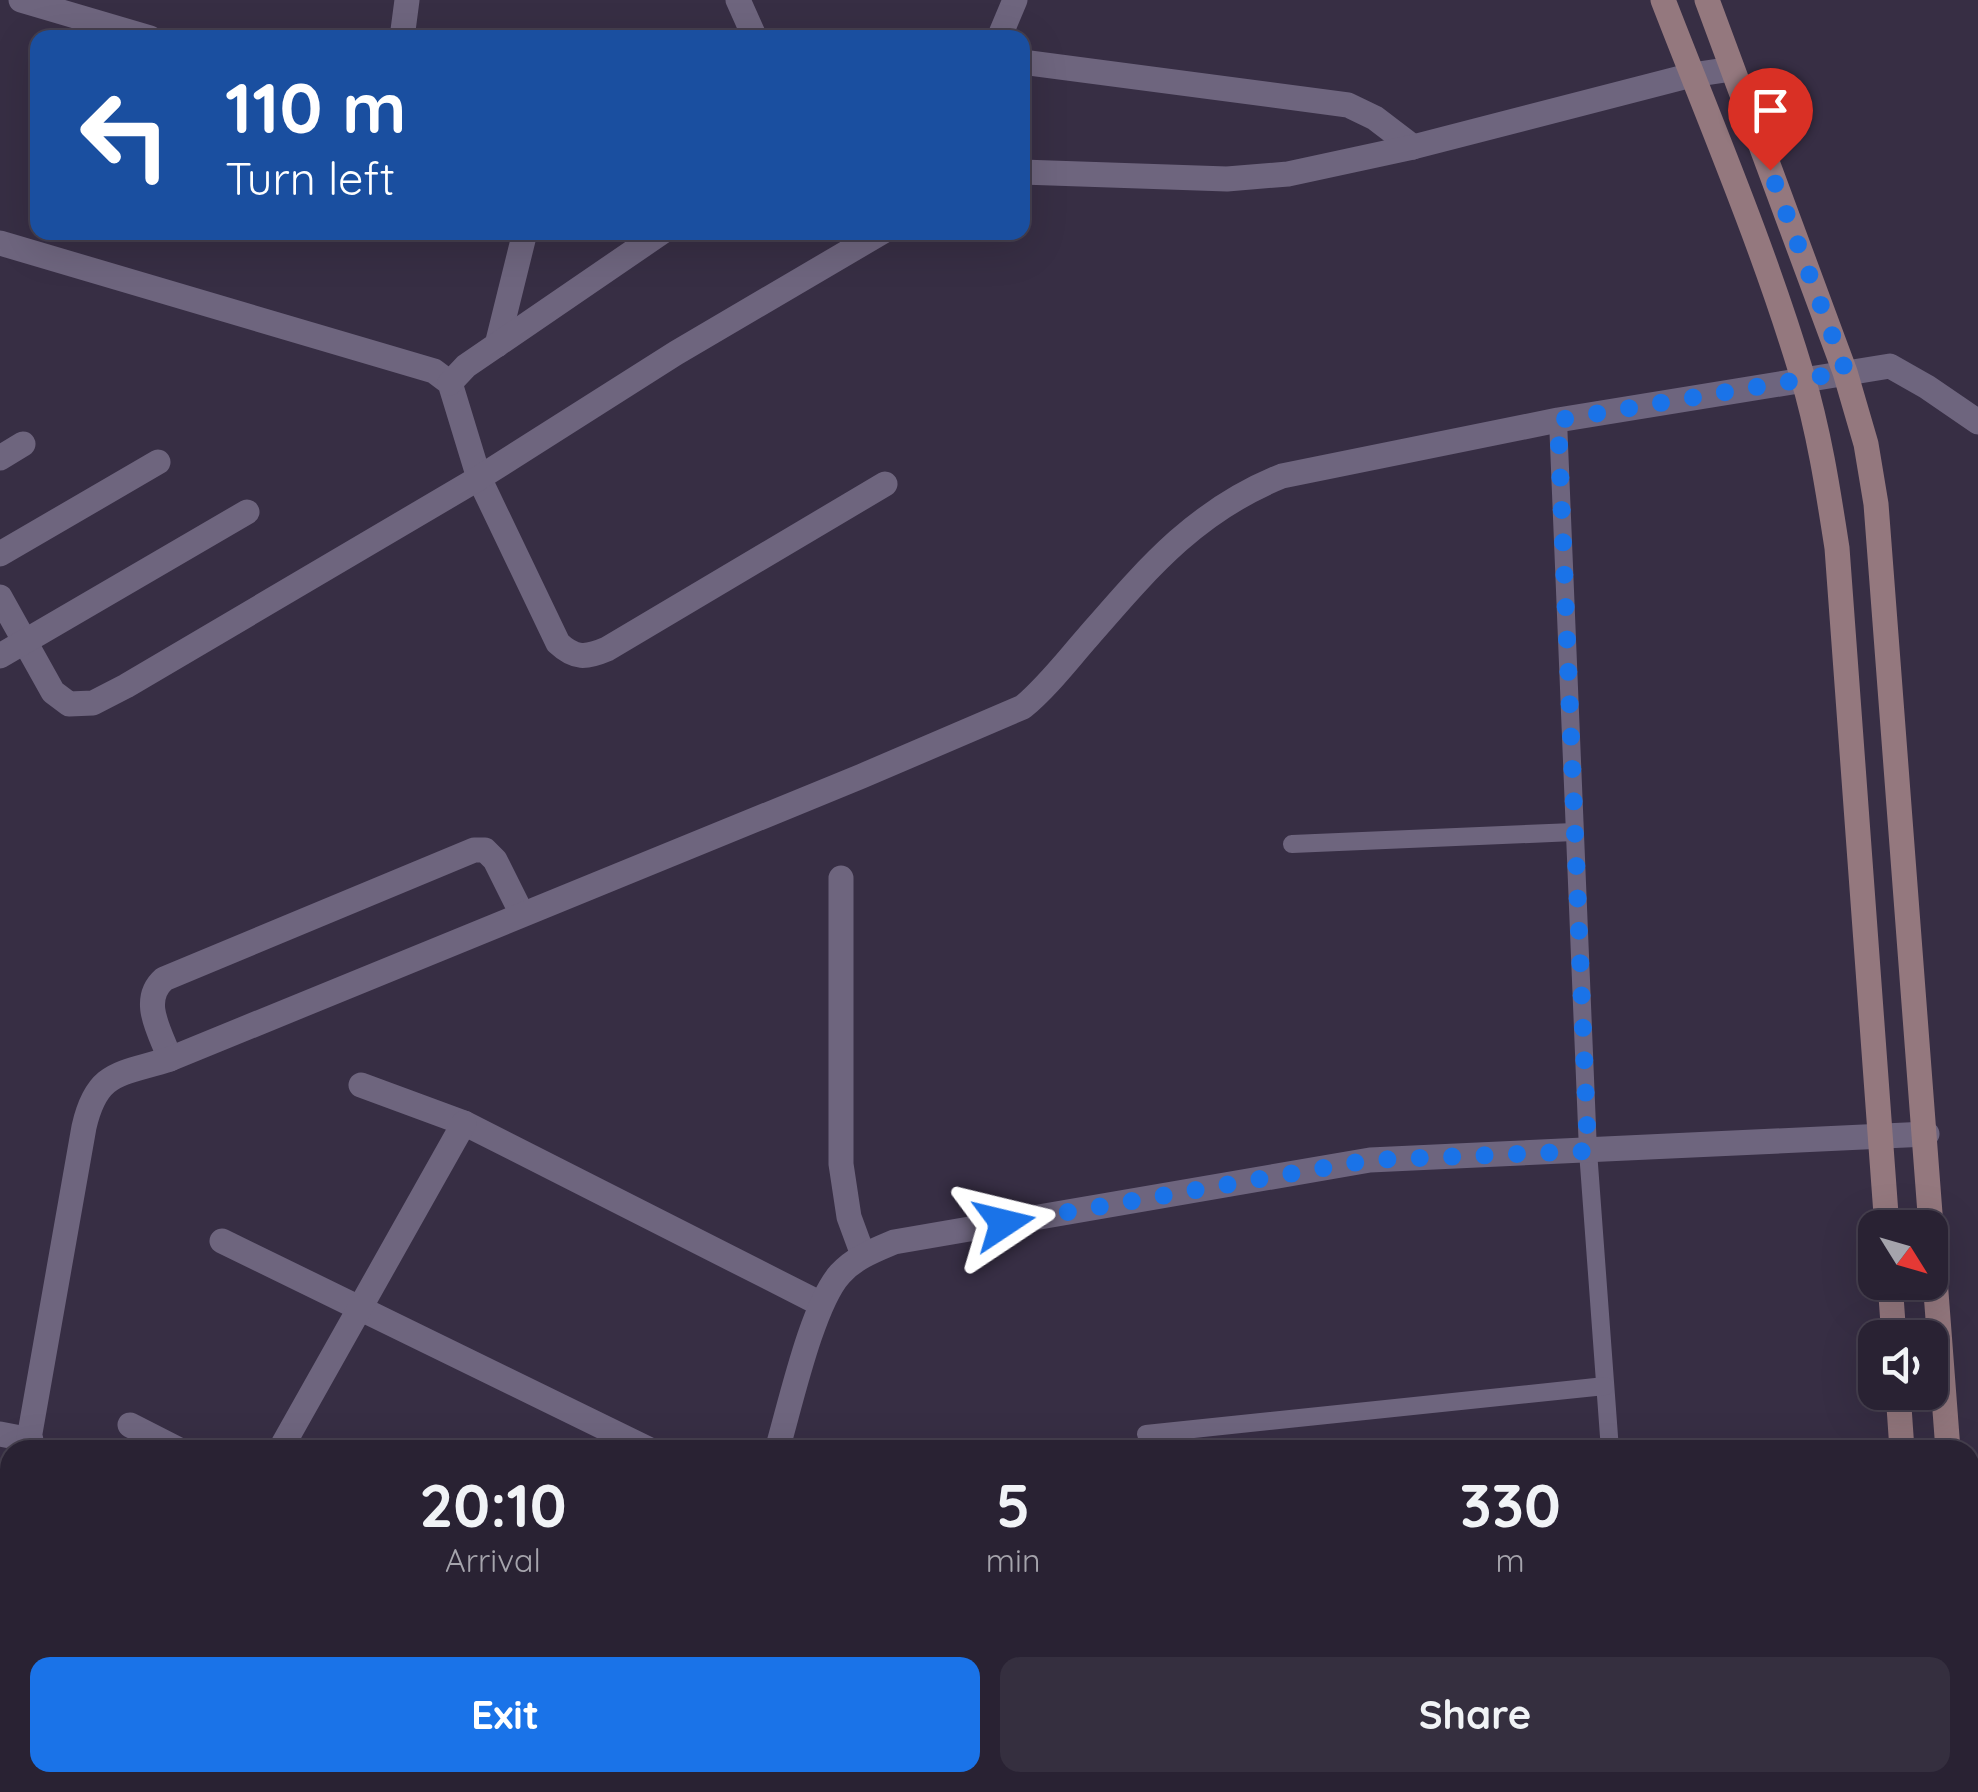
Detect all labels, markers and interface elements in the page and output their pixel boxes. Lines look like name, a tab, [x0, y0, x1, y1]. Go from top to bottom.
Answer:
text: 110 m	[225, 63, 407, 151]
pin	[1728, 68, 1813, 171]
icon: left	[60, 70, 190, 200]
icon: arrive	[1743, 83, 1798, 138]
text: Turn left	[225, 150, 395, 206]
position arrow	[952, 1171, 1056, 1275]
north arrow	[1858, 1210, 1948, 1300]
map controls	[1858, 1210, 1948, 1410]
button: sound	[1858, 1320, 1948, 1410]
text: 20:10	[419, 1467, 567, 1542]
text: 5	[996, 1467, 1030, 1542]
text: 330	[1460, 1467, 1561, 1542]
text: Arrival	[445, 1540, 541, 1580]
text: min	[986, 1540, 1040, 1580]
text: m	[1496, 1540, 1525, 1580]
button: Exit	[30, 1657, 980, 1772]
button: Share	[1000, 1657, 1950, 1772]

